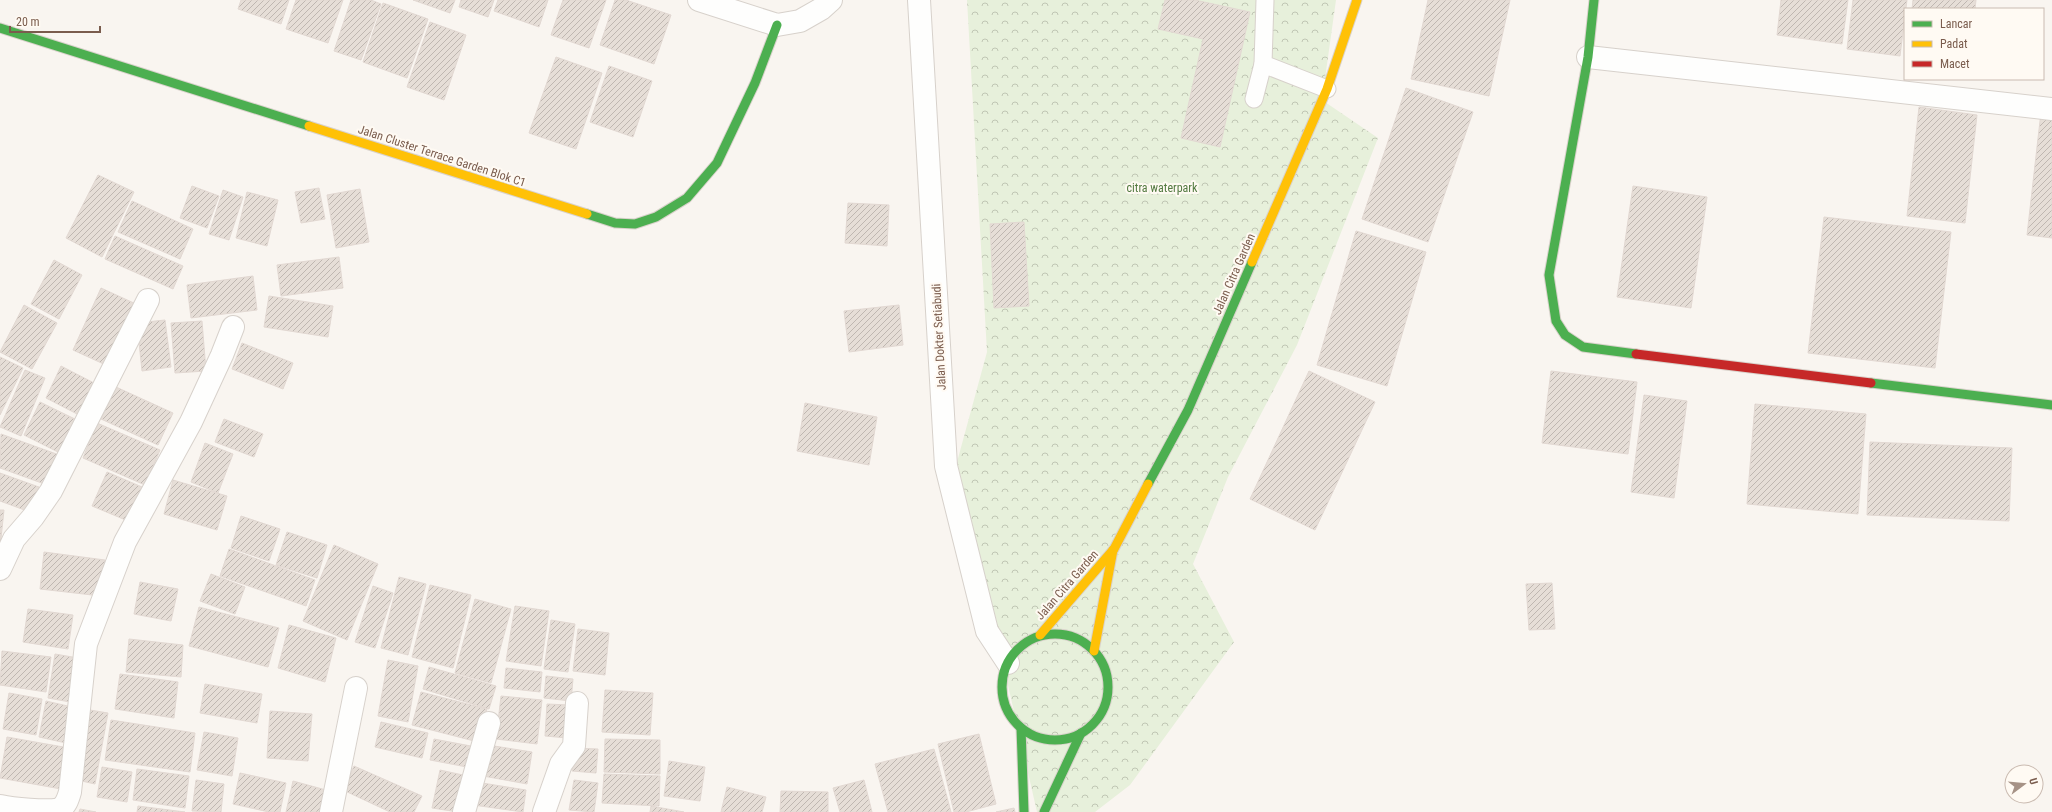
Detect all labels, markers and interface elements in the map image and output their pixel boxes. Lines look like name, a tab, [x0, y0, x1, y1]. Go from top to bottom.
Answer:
scale bar	[10, 8, 100, 34]
legend	[1904, 8, 2044, 80]
text: 20 m	[16, 15, 40, 29]
text: Lancar	[1940, 17, 1973, 31]
text: Padat	[1940, 37, 1968, 51]
text: Macet	[1940, 57, 1970, 71]
street label: Jalan Cluster Terrace Garden Blok C1	[356, 122, 528, 190]
park label: citra waterpark	[1127, 181, 1198, 195]
street label: Jalan Citra Garden	[1210, 231, 1258, 317]
street label: Jalan Dokter Setiabudi	[929, 283, 949, 391]
street label: Jalan Citra Garden	[1033, 547, 1101, 623]
north arrow	[2004, 764, 2044, 804]
text: U	[2026, 777, 2040, 786]

